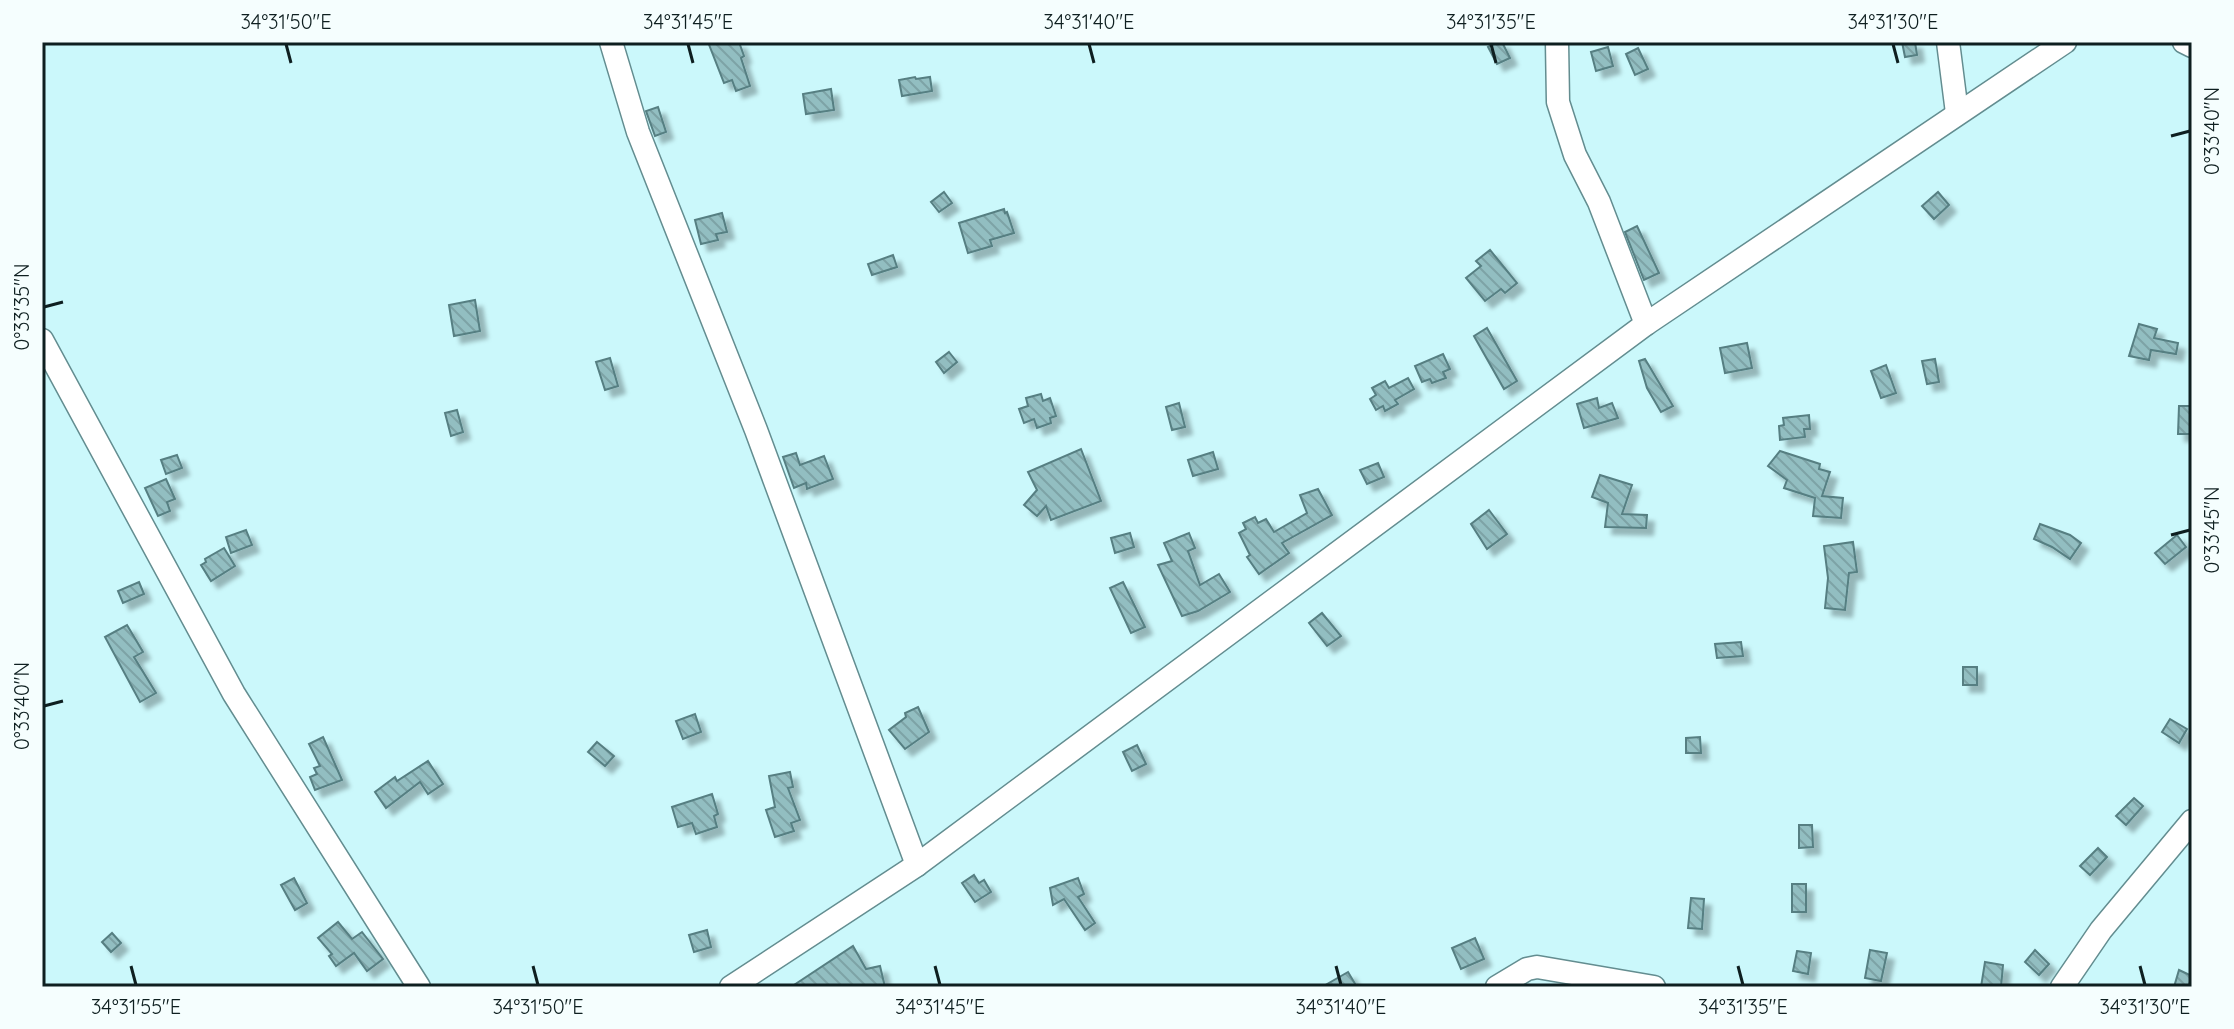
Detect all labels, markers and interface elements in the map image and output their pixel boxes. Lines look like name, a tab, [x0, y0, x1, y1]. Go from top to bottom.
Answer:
text: 34°31'50"E	[240, 9, 332, 34]
text: 34°31'45"E	[643, 9, 733, 34]
text: 34°31'40"E	[1044, 9, 1134, 34]
text: 34°31'35"E	[1446, 9, 1536, 34]
text: 34°31'30"E	[1848, 9, 1938, 34]
text: 0°33'40"N	[2199, 87, 2224, 175]
text: 0°33'35"N	[9, 264, 34, 350]
text: 0°33'45"N	[2199, 486, 2224, 574]
text: 0°33'40"N	[9, 662, 34, 750]
text: 34°31'55"E	[91, 994, 181, 1019]
text: 34°31'50"E	[492, 994, 584, 1019]
text: 34°31'45"E	[895, 994, 985, 1019]
text: 34°31'40"E	[1296, 994, 1386, 1019]
text: 34°31'35"E	[1698, 994, 1788, 1019]
text: 34°31'30"E	[2100, 994, 2190, 1019]

